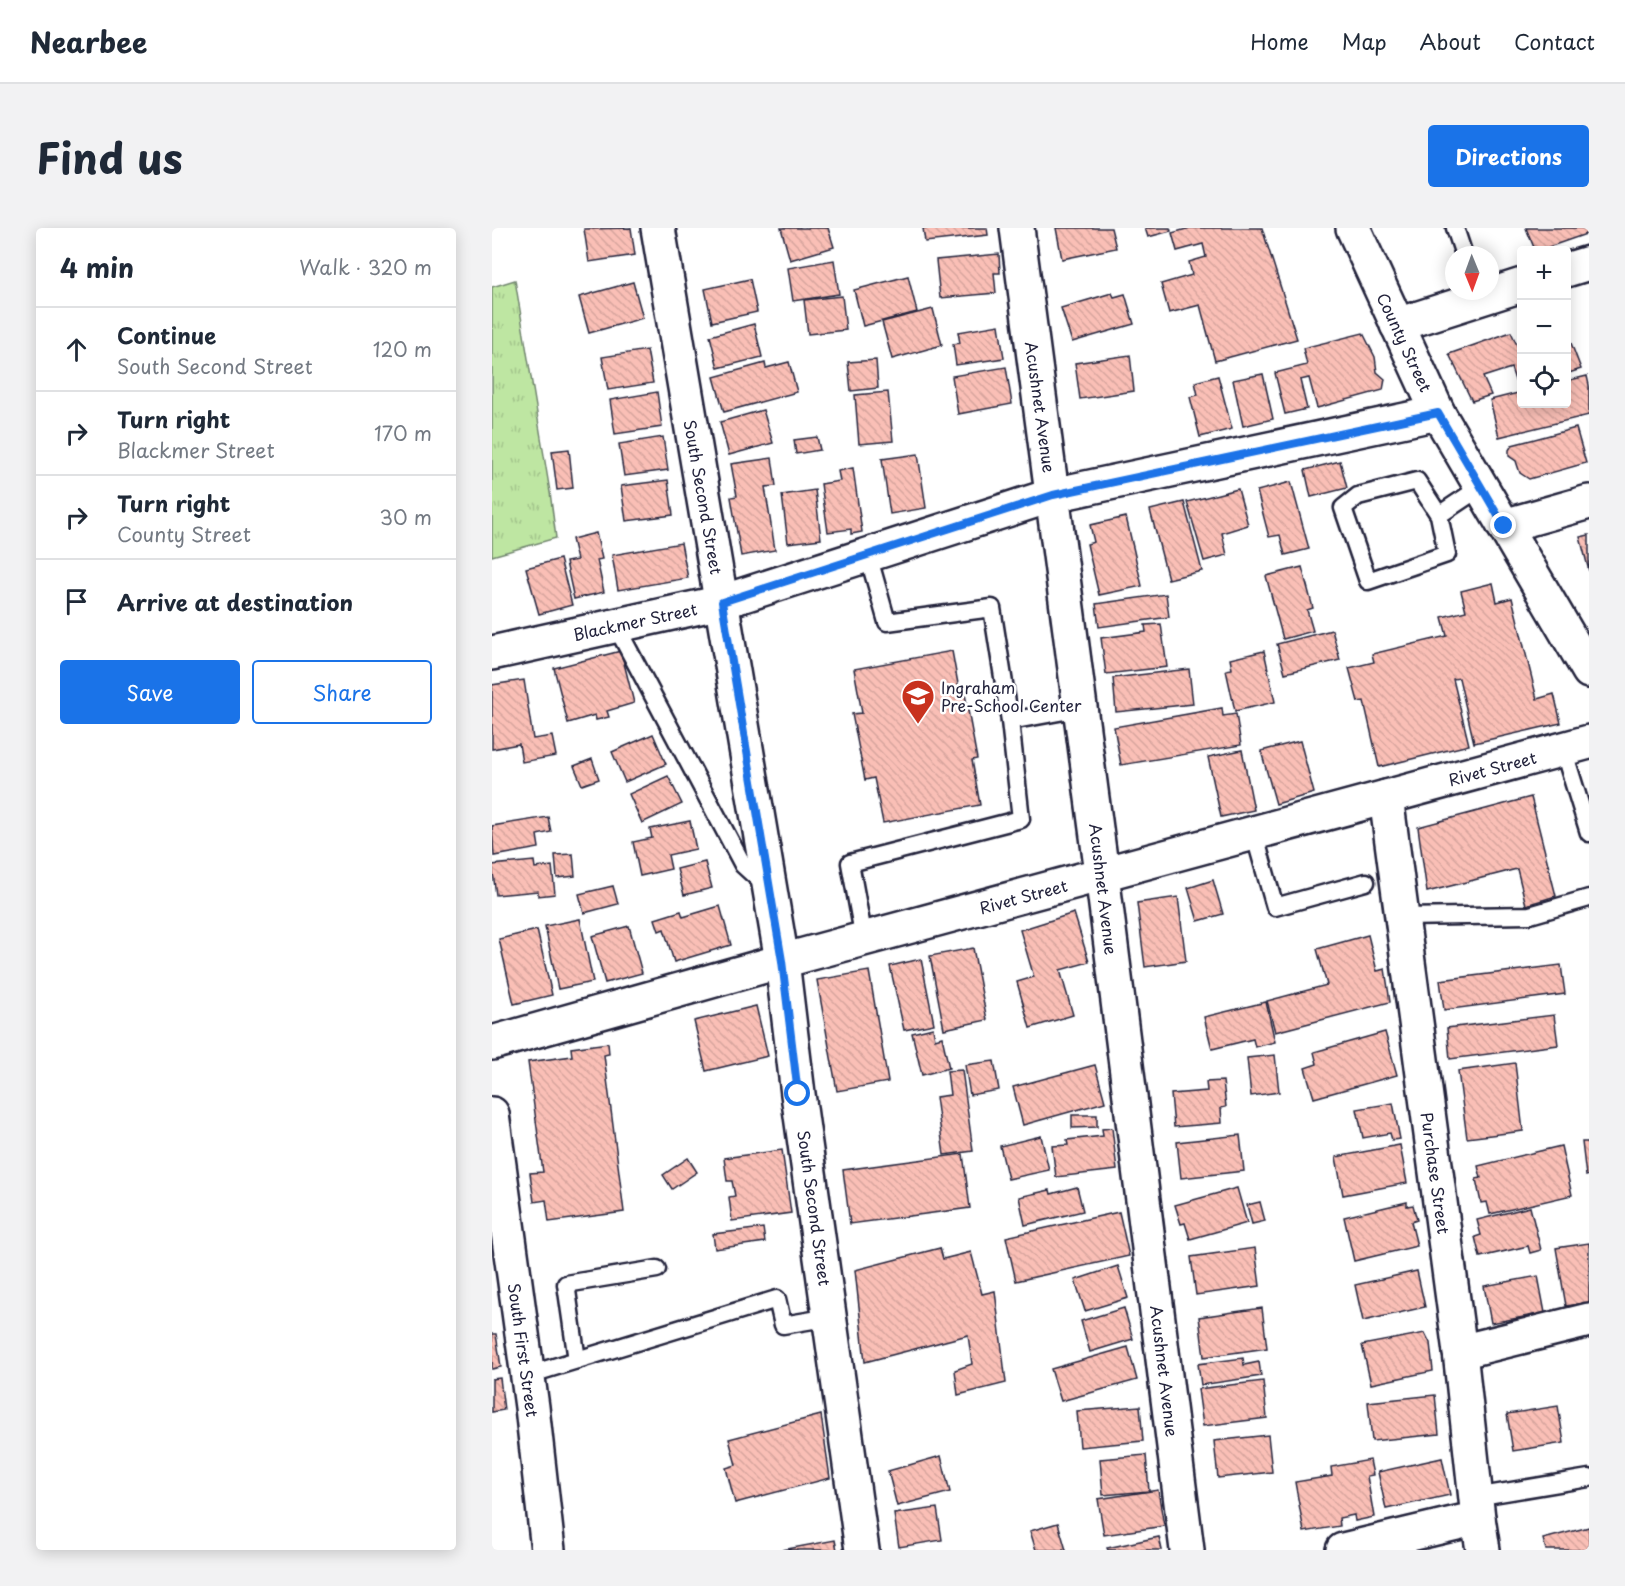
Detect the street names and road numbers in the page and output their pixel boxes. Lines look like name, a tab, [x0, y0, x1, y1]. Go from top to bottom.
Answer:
street label: County Street	[1371, 288, 1439, 396]
street label: Acushnet Avenue	[1020, 340, 1062, 474]
street label: South Second Street	[679, 418, 729, 576]
street label: Blackmer Street	[571, 596, 700, 646]
street label: Rivet Street	[1445, 745, 1539, 791]
street label: Acushnet Avenue	[1084, 822, 1124, 956]
street label: Rivet Street	[976, 873, 1070, 919]
street label: Purchase Street	[1416, 1111, 1456, 1236]
street label: South Second Street	[792, 1129, 838, 1287]
street label: South First Street	[503, 1282, 545, 1419]
street label: Acushnet Avenue	[1145, 1304, 1185, 1438]

